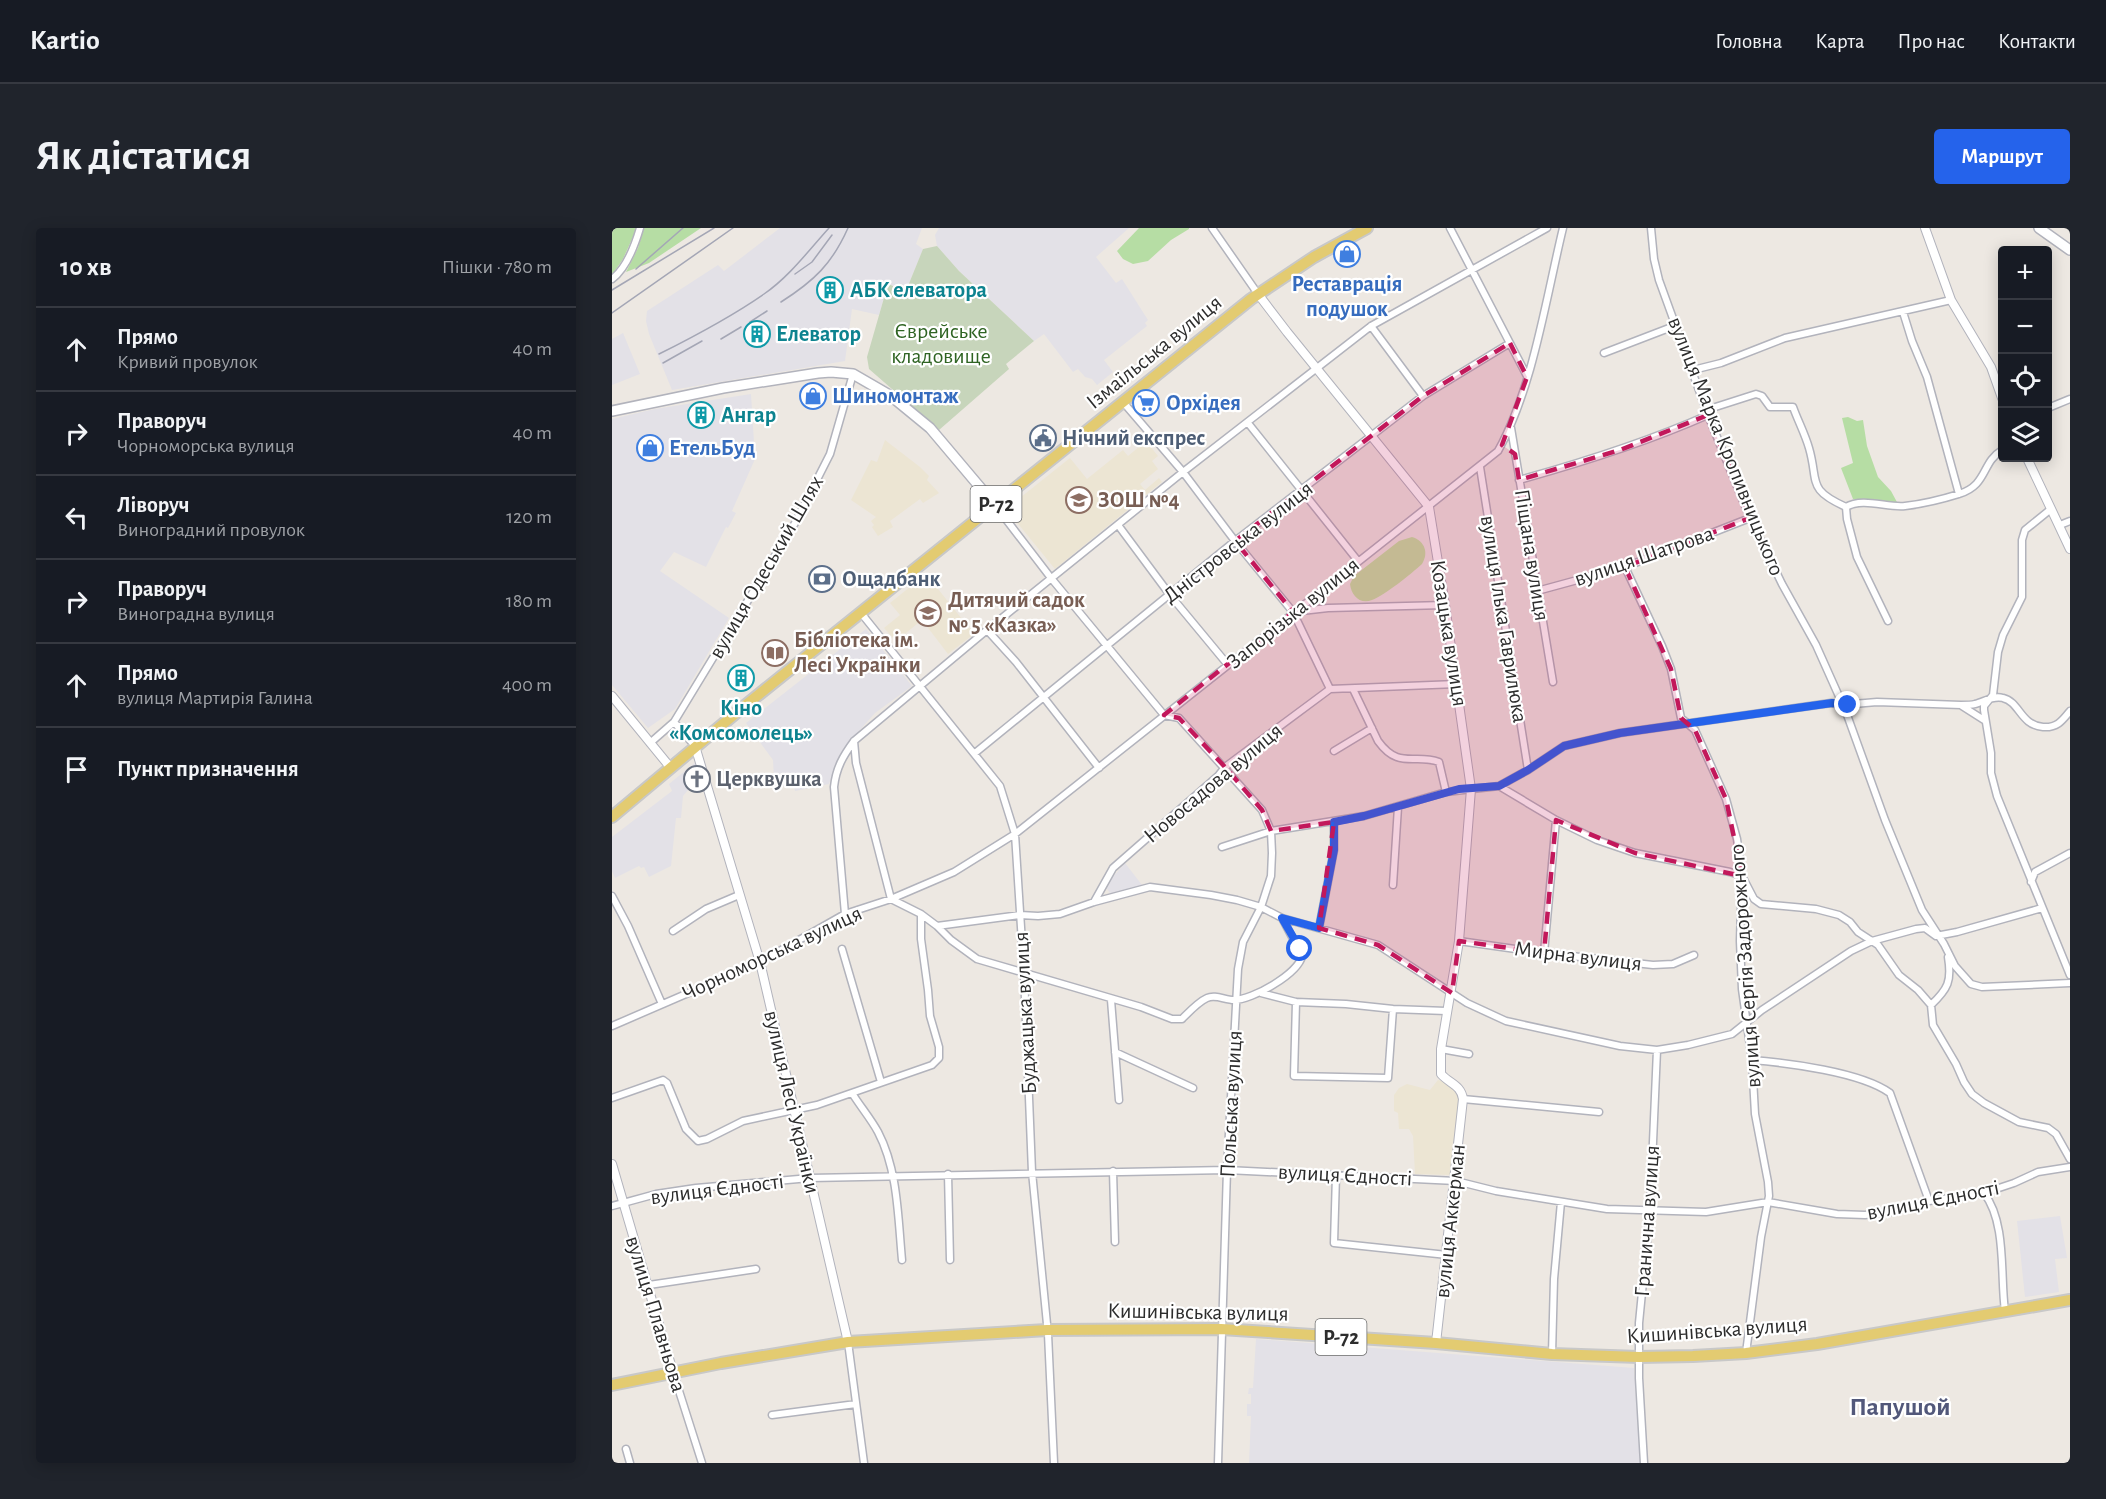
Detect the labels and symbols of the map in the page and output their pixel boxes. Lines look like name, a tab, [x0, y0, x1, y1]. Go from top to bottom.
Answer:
shop icon: Реставрація подушок	[1332, 239, 1362, 269]
place label: Реставрація подушок	[1292, 273, 1403, 321]
building icon: АБК елеватора	[815, 275, 845, 305]
place label: АБК елеватора	[850, 279, 987, 301]
street label: Ізмаїльська вулиця	[1082, 291, 1226, 413]
street label: вулиця Марка Кропивницького	[1664, 313, 1788, 579]
building icon: Елеватор	[742, 319, 772, 349]
park label: Єврейське кладовище	[891, 320, 991, 367]
place label: Елеватор	[776, 323, 861, 345]
shop icon: Шиномонтаж	[798, 381, 828, 411]
place label: Шиномонтаж	[832, 385, 959, 407]
supermarket icon: Орхідея	[1131, 388, 1161, 418]
place label: Орхідея	[1166, 392, 1241, 414]
building icon: Ангар	[686, 400, 716, 430]
place label: Ангар	[721, 404, 776, 426]
public building icon: Нічний експрес	[1028, 423, 1058, 453]
place label: Нічний експрес	[1062, 427, 1206, 449]
shop icon: ЕтельБуд	[635, 433, 665, 463]
place label: ЕтельБуд	[669, 437, 756, 460]
street label: вулиця Одеський Шлях	[705, 472, 827, 662]
street label: Дністровська вулиця	[1159, 477, 1317, 607]
school or university icon: ЗОШ №4	[1064, 485, 1094, 515]
road number: Р-72	[970, 486, 1022, 522]
street label: Піщана вулиця	[1511, 487, 1553, 623]
place label: ЗОШ №4	[1098, 489, 1180, 511]
street label: вулиця Ілька Гаврилюка	[1477, 514, 1531, 724]
street label: вулиця Шатрова	[1571, 522, 1717, 590]
street label: Запорізька вулиця	[1223, 553, 1363, 673]
street label: Козацька вулиця	[1427, 558, 1471, 708]
bank icon: Ощадбанк	[807, 564, 837, 594]
place label: Ощадбанк	[842, 568, 940, 590]
place label: Дитячий садок № 5 «Казка»	[948, 589, 1085, 636]
school or university icon: Дитячий садок № 5 «Казка»	[913, 598, 943, 628]
place label: Бібліотека ім. Лесі Українки	[794, 629, 921, 676]
library icon: Бібліотека ім. Лесі Українки	[760, 638, 790, 668]
building icon: Кіно «Комсомолець»	[726, 663, 756, 693]
route end	[1834, 691, 1860, 717]
place label: Кіно «Комсомолець»	[669, 697, 813, 744]
street label: Новосадова вулиця	[1140, 719, 1286, 847]
church icon: Церквушка	[682, 764, 712, 794]
place label: Церквушка	[716, 768, 822, 791]
street label: вулиця Сергія Задорожного	[1726, 843, 1764, 1089]
street label: Чорноморська вулиця	[679, 902, 865, 1004]
street label: Буджацька вулиця	[1010, 931, 1040, 1095]
route start	[1286, 935, 1312, 961]
street label: Мирна вулиця	[1513, 937, 1643, 975]
street label: вулиця Лесі Українки	[760, 1008, 824, 1196]
street label: Польська вулиця	[1216, 1030, 1246, 1178]
street label: вулиця Аккерман	[1431, 1143, 1469, 1299]
street label: Гранична вулиця	[1631, 1144, 1663, 1298]
street label: вулиця Єдності	[1277, 1160, 1413, 1190]
street label: вулиця Єдності	[649, 1170, 785, 1208]
street label: вулиця Єдності	[1865, 1176, 2001, 1224]
street label: вулиця Плавньова	[622, 1233, 690, 1395]
street label: Кишинівська вулиця	[1107, 1299, 1289, 1325]
street label: Кишинівська вулиця	[1626, 1313, 1808, 1347]
road number: Р-72	[1316, 1319, 1366, 1355]
district label: Папушой	[1850, 1394, 1950, 1420]

